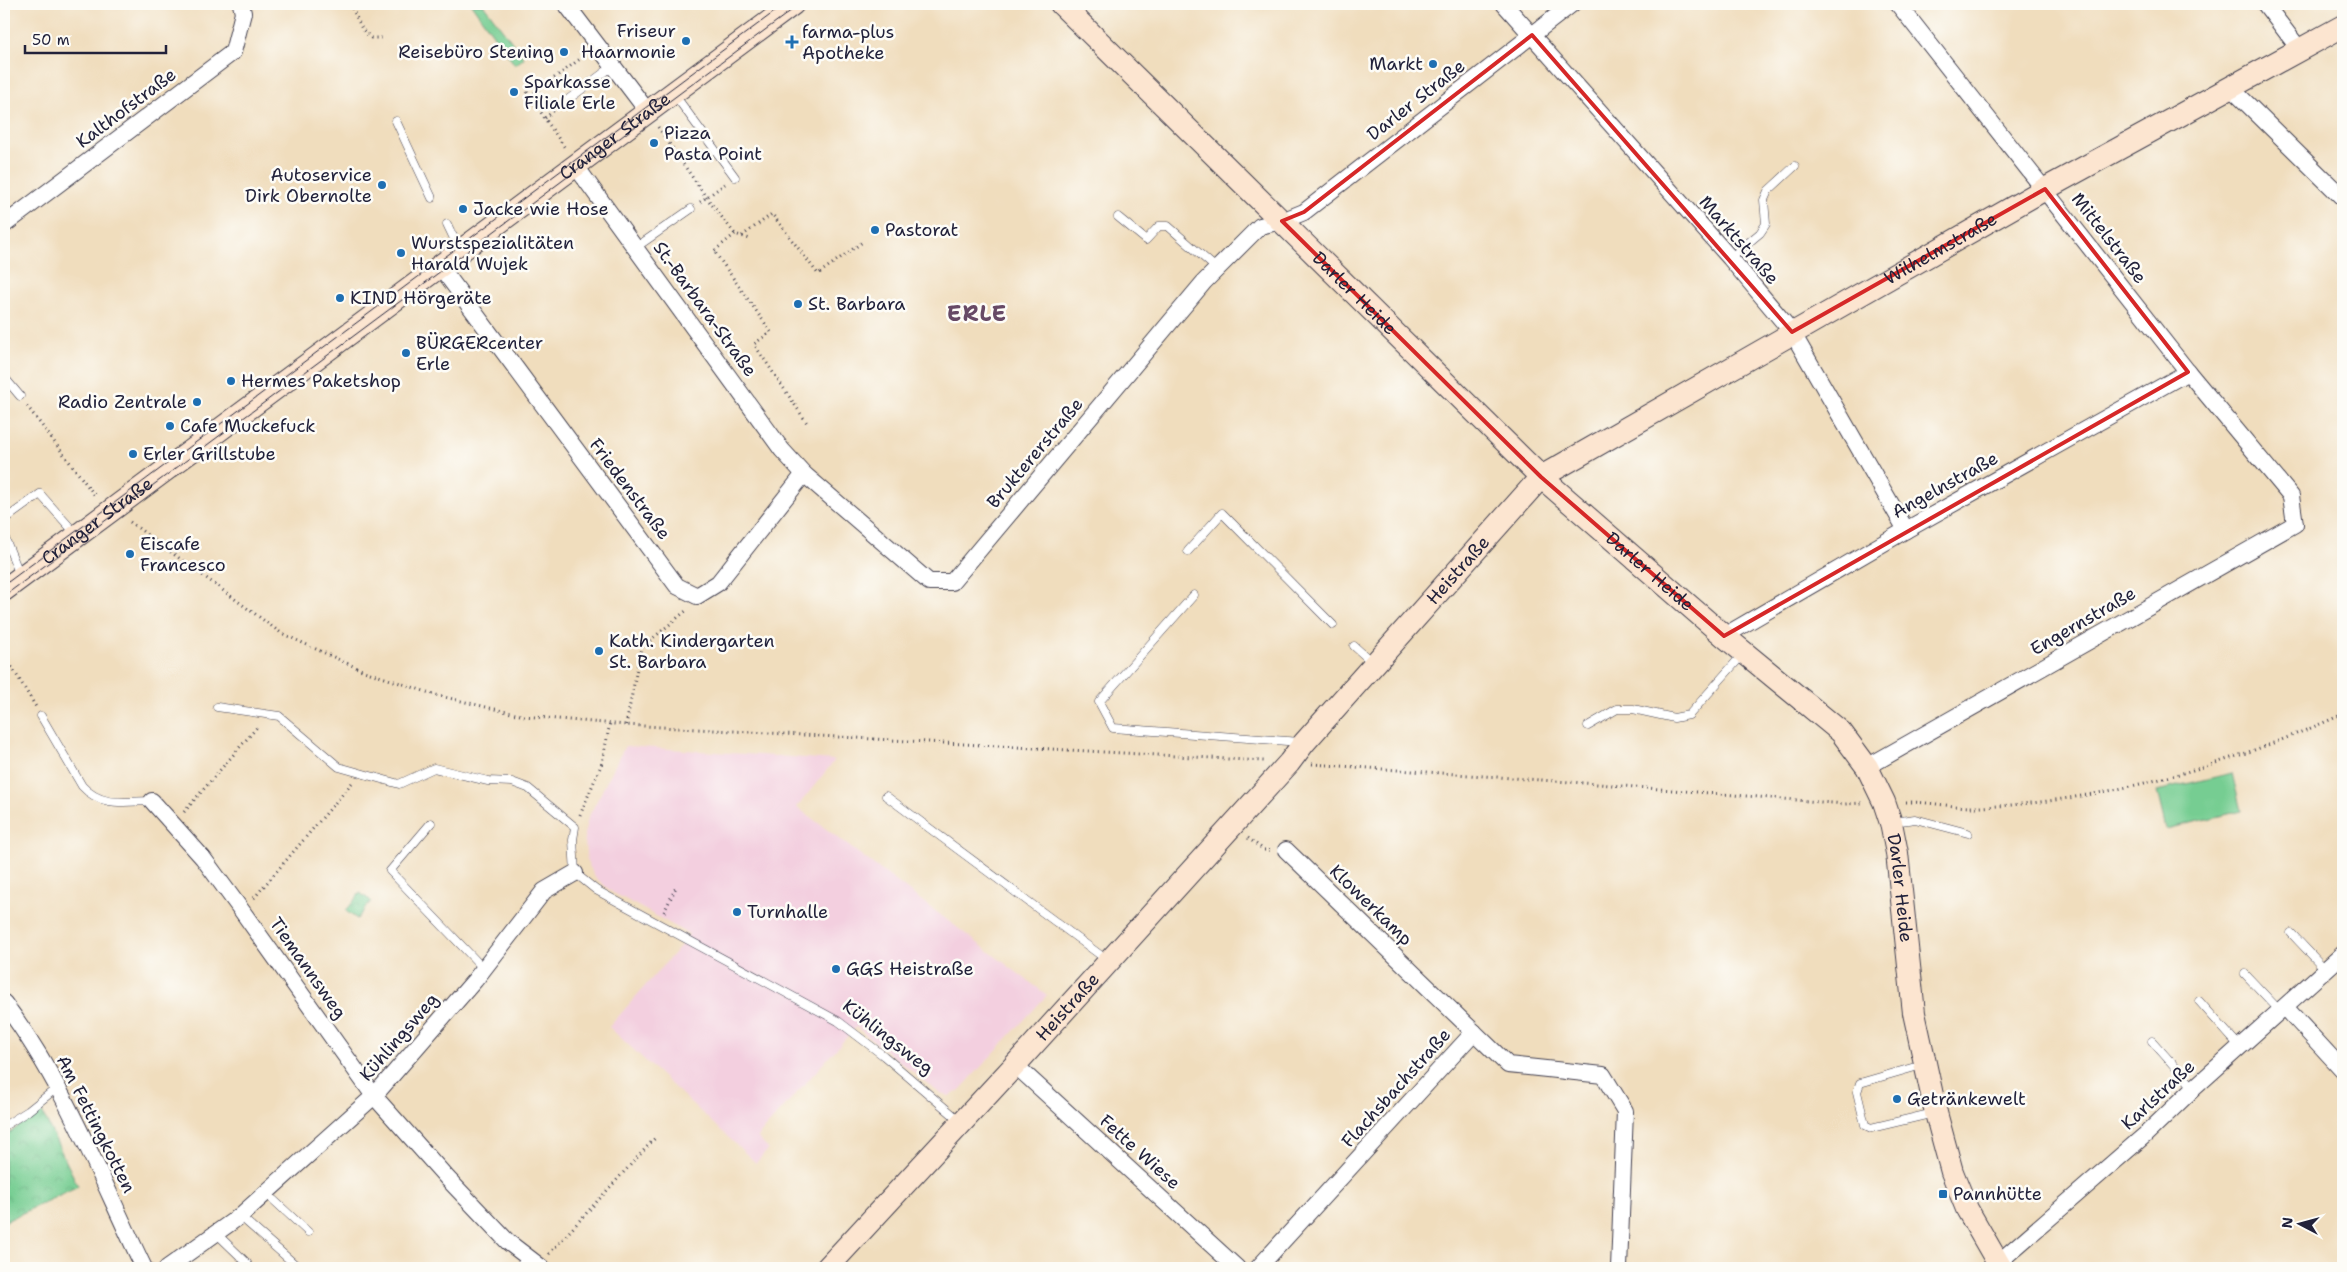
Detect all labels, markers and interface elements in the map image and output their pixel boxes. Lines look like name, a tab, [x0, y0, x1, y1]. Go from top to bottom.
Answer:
place label: Friseur Haarmonie	[581, 19, 676, 64]
place label: farma-plus Apotheke	[802, 20, 894, 65]
scale bar	[25, 22, 166, 54]
text: 50 m	[32, 30, 70, 50]
marker: Friseur Haarmonie	[680, 35, 692, 47]
marker: farma-plus Apotheke	[786, 36, 798, 48]
place label: Reisebüro Stening	[398, 40, 554, 64]
marker: Reisebüro Stening	[558, 46, 570, 58]
place label: Markt	[1369, 52, 1423, 76]
street label: Darler Straße	[1362, 54, 1470, 146]
marker: Markt	[1427, 58, 1439, 70]
street label: Kalthofstraße	[71, 62, 181, 154]
place label: Sparkasse Filiale Erle	[524, 70, 616, 115]
marker: Sparkasse Filiale Erle	[508, 86, 520, 98]
street label: Cranger Straße	[554, 87, 676, 186]
place label: Pizza Pasta Point	[664, 121, 762, 166]
marker: Pizza Pasta Point	[648, 137, 660, 149]
place label: Autoservice Dirk Obernolte	[245, 163, 372, 208]
marker: Autoservice Dirk Obernolte	[376, 179, 388, 191]
street label: Mittelstraße	[2066, 188, 2152, 288]
street label: Marktstraße	[1694, 190, 1784, 290]
place label: Jacke wie Hose	[473, 197, 609, 221]
marker: Jacke wie Hose	[457, 203, 469, 215]
street label: Wilhelmstraße	[1880, 207, 2001, 290]
place label: Pastorat	[885, 218, 959, 242]
marker: Pastorat	[869, 224, 881, 236]
place label: Wurstspezialitäten Harald Wujek	[411, 231, 574, 276]
street label: St.-Barbara-Straße	[648, 237, 762, 381]
street label: Darler Heide	[1307, 246, 1402, 340]
marker: Wurstspezialitäten Harald Wujek	[395, 247, 407, 259]
place label: KIND Hörgeräte	[350, 286, 492, 310]
marker: KIND Hörgeräte	[334, 292, 346, 304]
place label: St. Barbara	[808, 292, 905, 316]
marker: St. Barbara	[792, 298, 804, 310]
district label: ERLE	[947, 299, 1007, 328]
place label: BÜRGERcenter Erle	[416, 331, 543, 376]
marker: BÜRGERcenter Erle	[400, 347, 412, 359]
place label: Hermes Paketshop	[241, 369, 401, 393]
marker: Hermes Paketshop	[225, 375, 237, 387]
place label: Radio Zentrale	[58, 390, 187, 414]
street label: Bruktererstraße	[982, 393, 1088, 513]
marker: Radio Zentrale	[191, 396, 203, 408]
place label: Cafe Muckefuck	[180, 414, 316, 438]
marker: Cafe Muckefuck	[164, 420, 176, 432]
street label: Friedenstraße	[584, 434, 676, 544]
place label: Erler Grillstube	[143, 442, 276, 466]
street label: Angelnstraße	[1888, 446, 2002, 524]
marker: Erler Grillstube	[127, 448, 139, 460]
street label: Cranger Straße	[36, 471, 158, 570]
street label: Darler Heide	[1601, 527, 1699, 617]
street label: Heistraße	[1421, 531, 1495, 610]
place label: Eiscafe Francesco	[140, 532, 226, 577]
marker: Eiscafe Francesco	[124, 548, 136, 560]
street label: Engernstraße	[2026, 581, 2140, 661]
place label: Kath. Kindergarten St. Barbara	[609, 629, 775, 674]
marker: Kath. Kindergarten St. Barbara	[593, 645, 605, 657]
street label: Darler Heide	[1881, 831, 1918, 944]
street label: Klowerkamp	[1324, 859, 1418, 951]
place label: Turnhalle	[747, 900, 828, 924]
marker: Turnhalle	[731, 906, 743, 918]
street label: Tiemannsweg	[264, 912, 352, 1024]
place label: GGS Heistraße	[846, 957, 974, 981]
marker: GGS Heistraße	[830, 963, 842, 975]
street label: Heistraße	[1030, 968, 1105, 1046]
street label: Kühlingsweg	[354, 988, 444, 1086]
street label: Kühlingsweg	[838, 994, 938, 1080]
street label: Flachsbachstraße	[1336, 1023, 1456, 1153]
street label: Am Fettingkotten	[51, 1051, 141, 1197]
street label: Karlstraße	[2116, 1055, 2200, 1135]
place label: Getränkewelt	[1907, 1087, 2026, 1111]
marker: Getränkewelt	[1891, 1093, 1903, 1105]
street label: Fette Wiese	[1094, 1109, 1186, 1195]
place label: Pannhütte	[1953, 1182, 2042, 1206]
marker: Pannhütte	[1937, 1188, 1949, 1200]
north arrow	[2274, 1200, 2324, 1250]
text: N	[2278, 1216, 2297, 1229]

